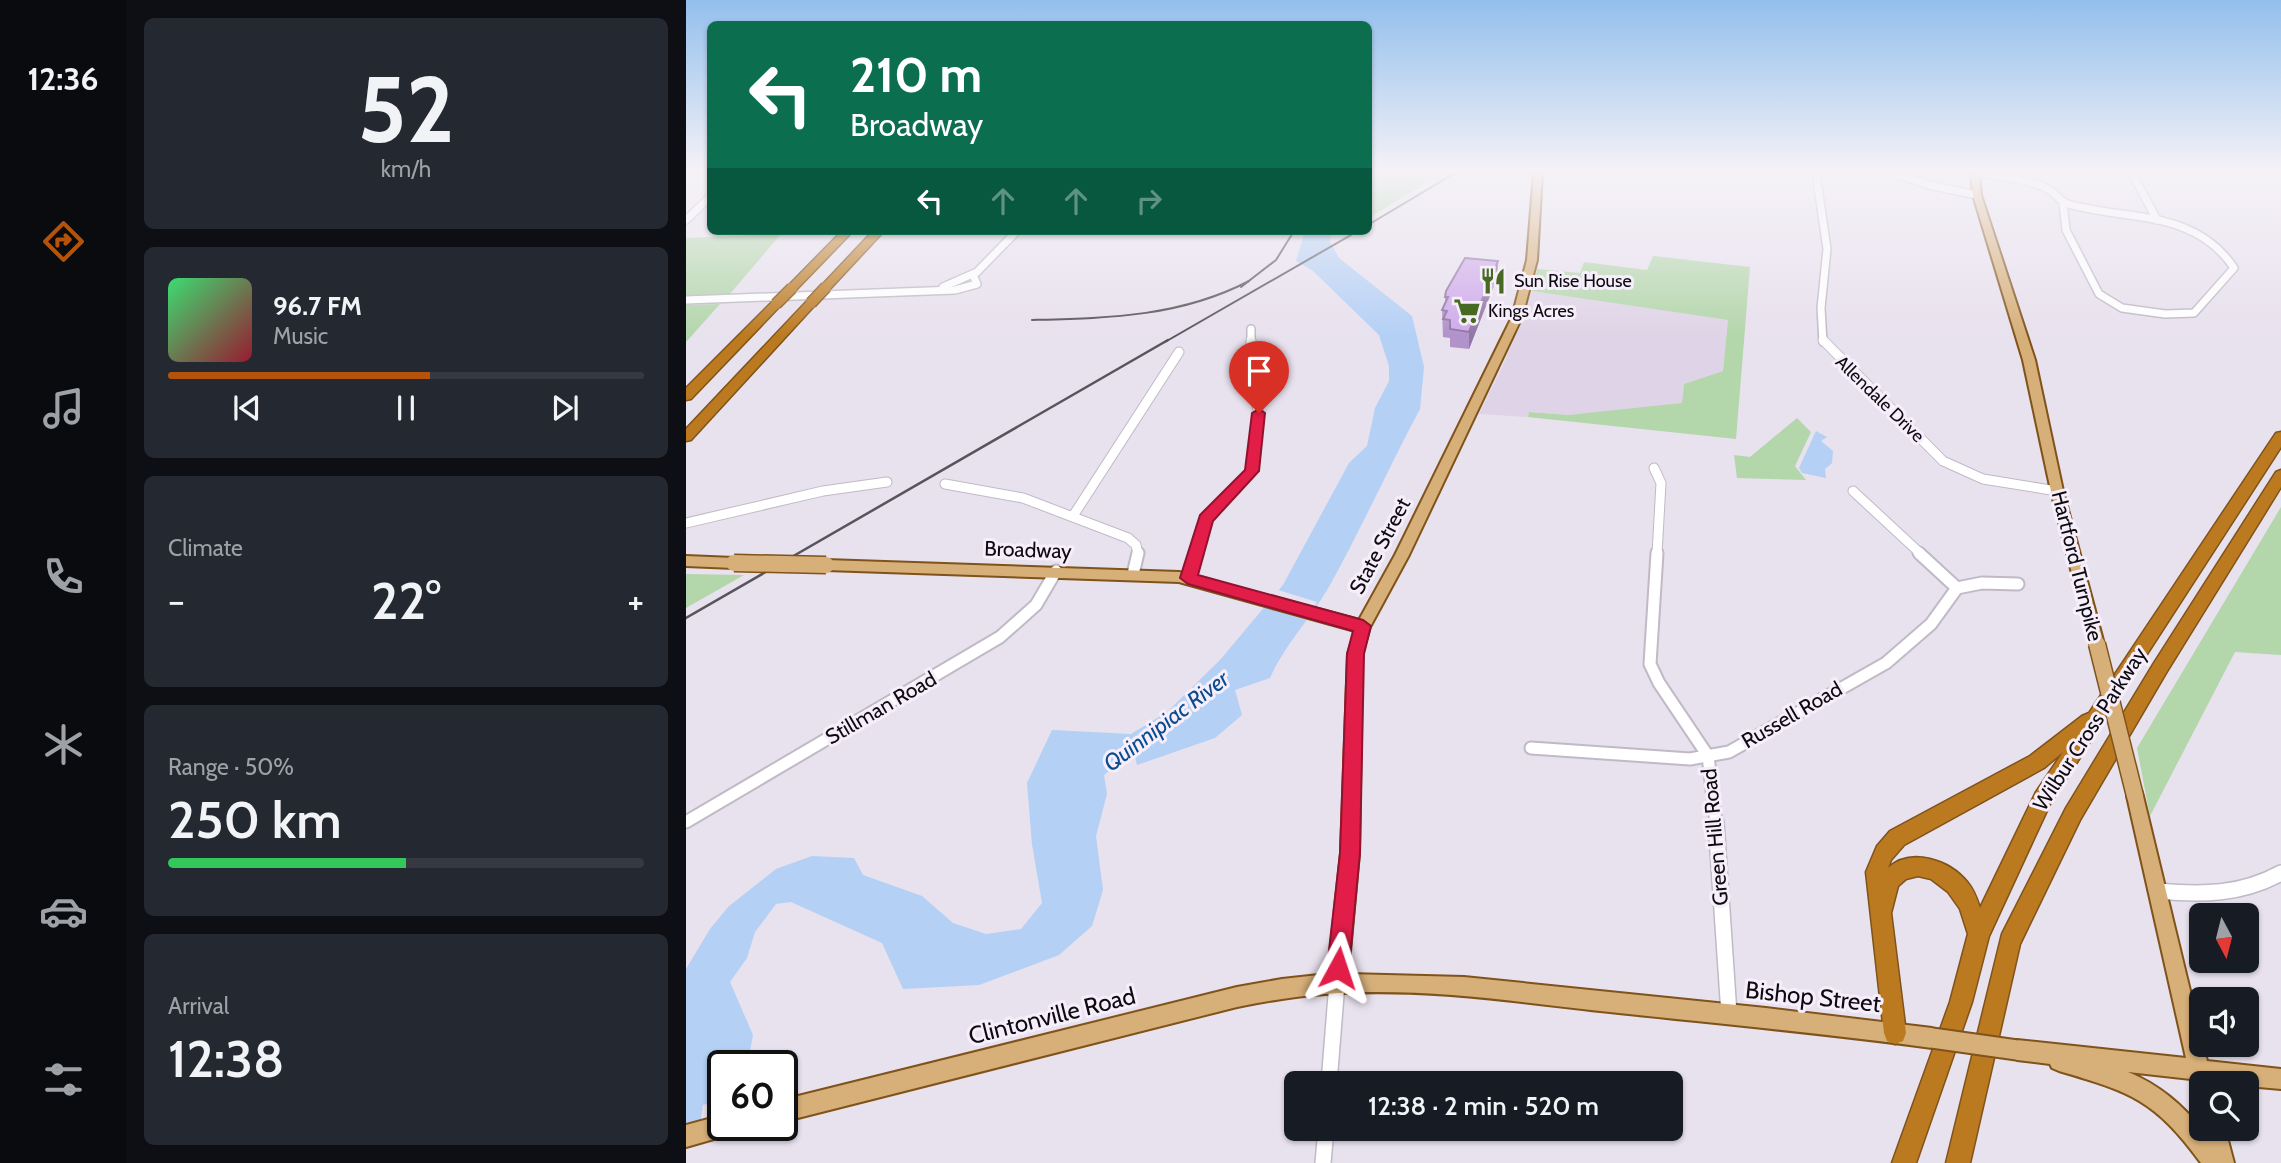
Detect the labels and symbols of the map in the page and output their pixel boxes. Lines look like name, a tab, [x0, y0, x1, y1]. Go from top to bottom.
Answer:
restaurant icon: Sun Rise House	[1478, 266, 1508, 296]
place label: Sun Rise House	[1514, 270, 1632, 292]
supermarket icon: Kings Acres	[1452, 296, 1482, 326]
place label: Kings Acres	[1488, 300, 1574, 322]
pin	[1229, 341, 1289, 413]
street label: Allendale Drive	[1831, 351, 1929, 447]
street label: Hartford Turnpike	[2047, 488, 2108, 644]
street label: State Street	[1344, 493, 1415, 598]
street label: Broadway	[984, 535, 1073, 564]
street label: Wilbur Cross Parkway	[2028, 642, 2152, 815]
water label: Quinnipiac River	[1098, 664, 1235, 777]
street label: Stillman Road	[821, 666, 941, 749]
street label: Russell Road	[1737, 676, 1846, 753]
street label: Green Hill Road	[1696, 767, 1733, 907]
north arrow	[2189, 903, 2259, 973]
position arrow	[1301, 931, 1375, 1005]
street label: Bishop Street	[1744, 975, 1882, 1018]
street label: Clintonville Road	[965, 981, 1138, 1050]
speed limit sign: 60	[707, 1050, 798, 1141]

